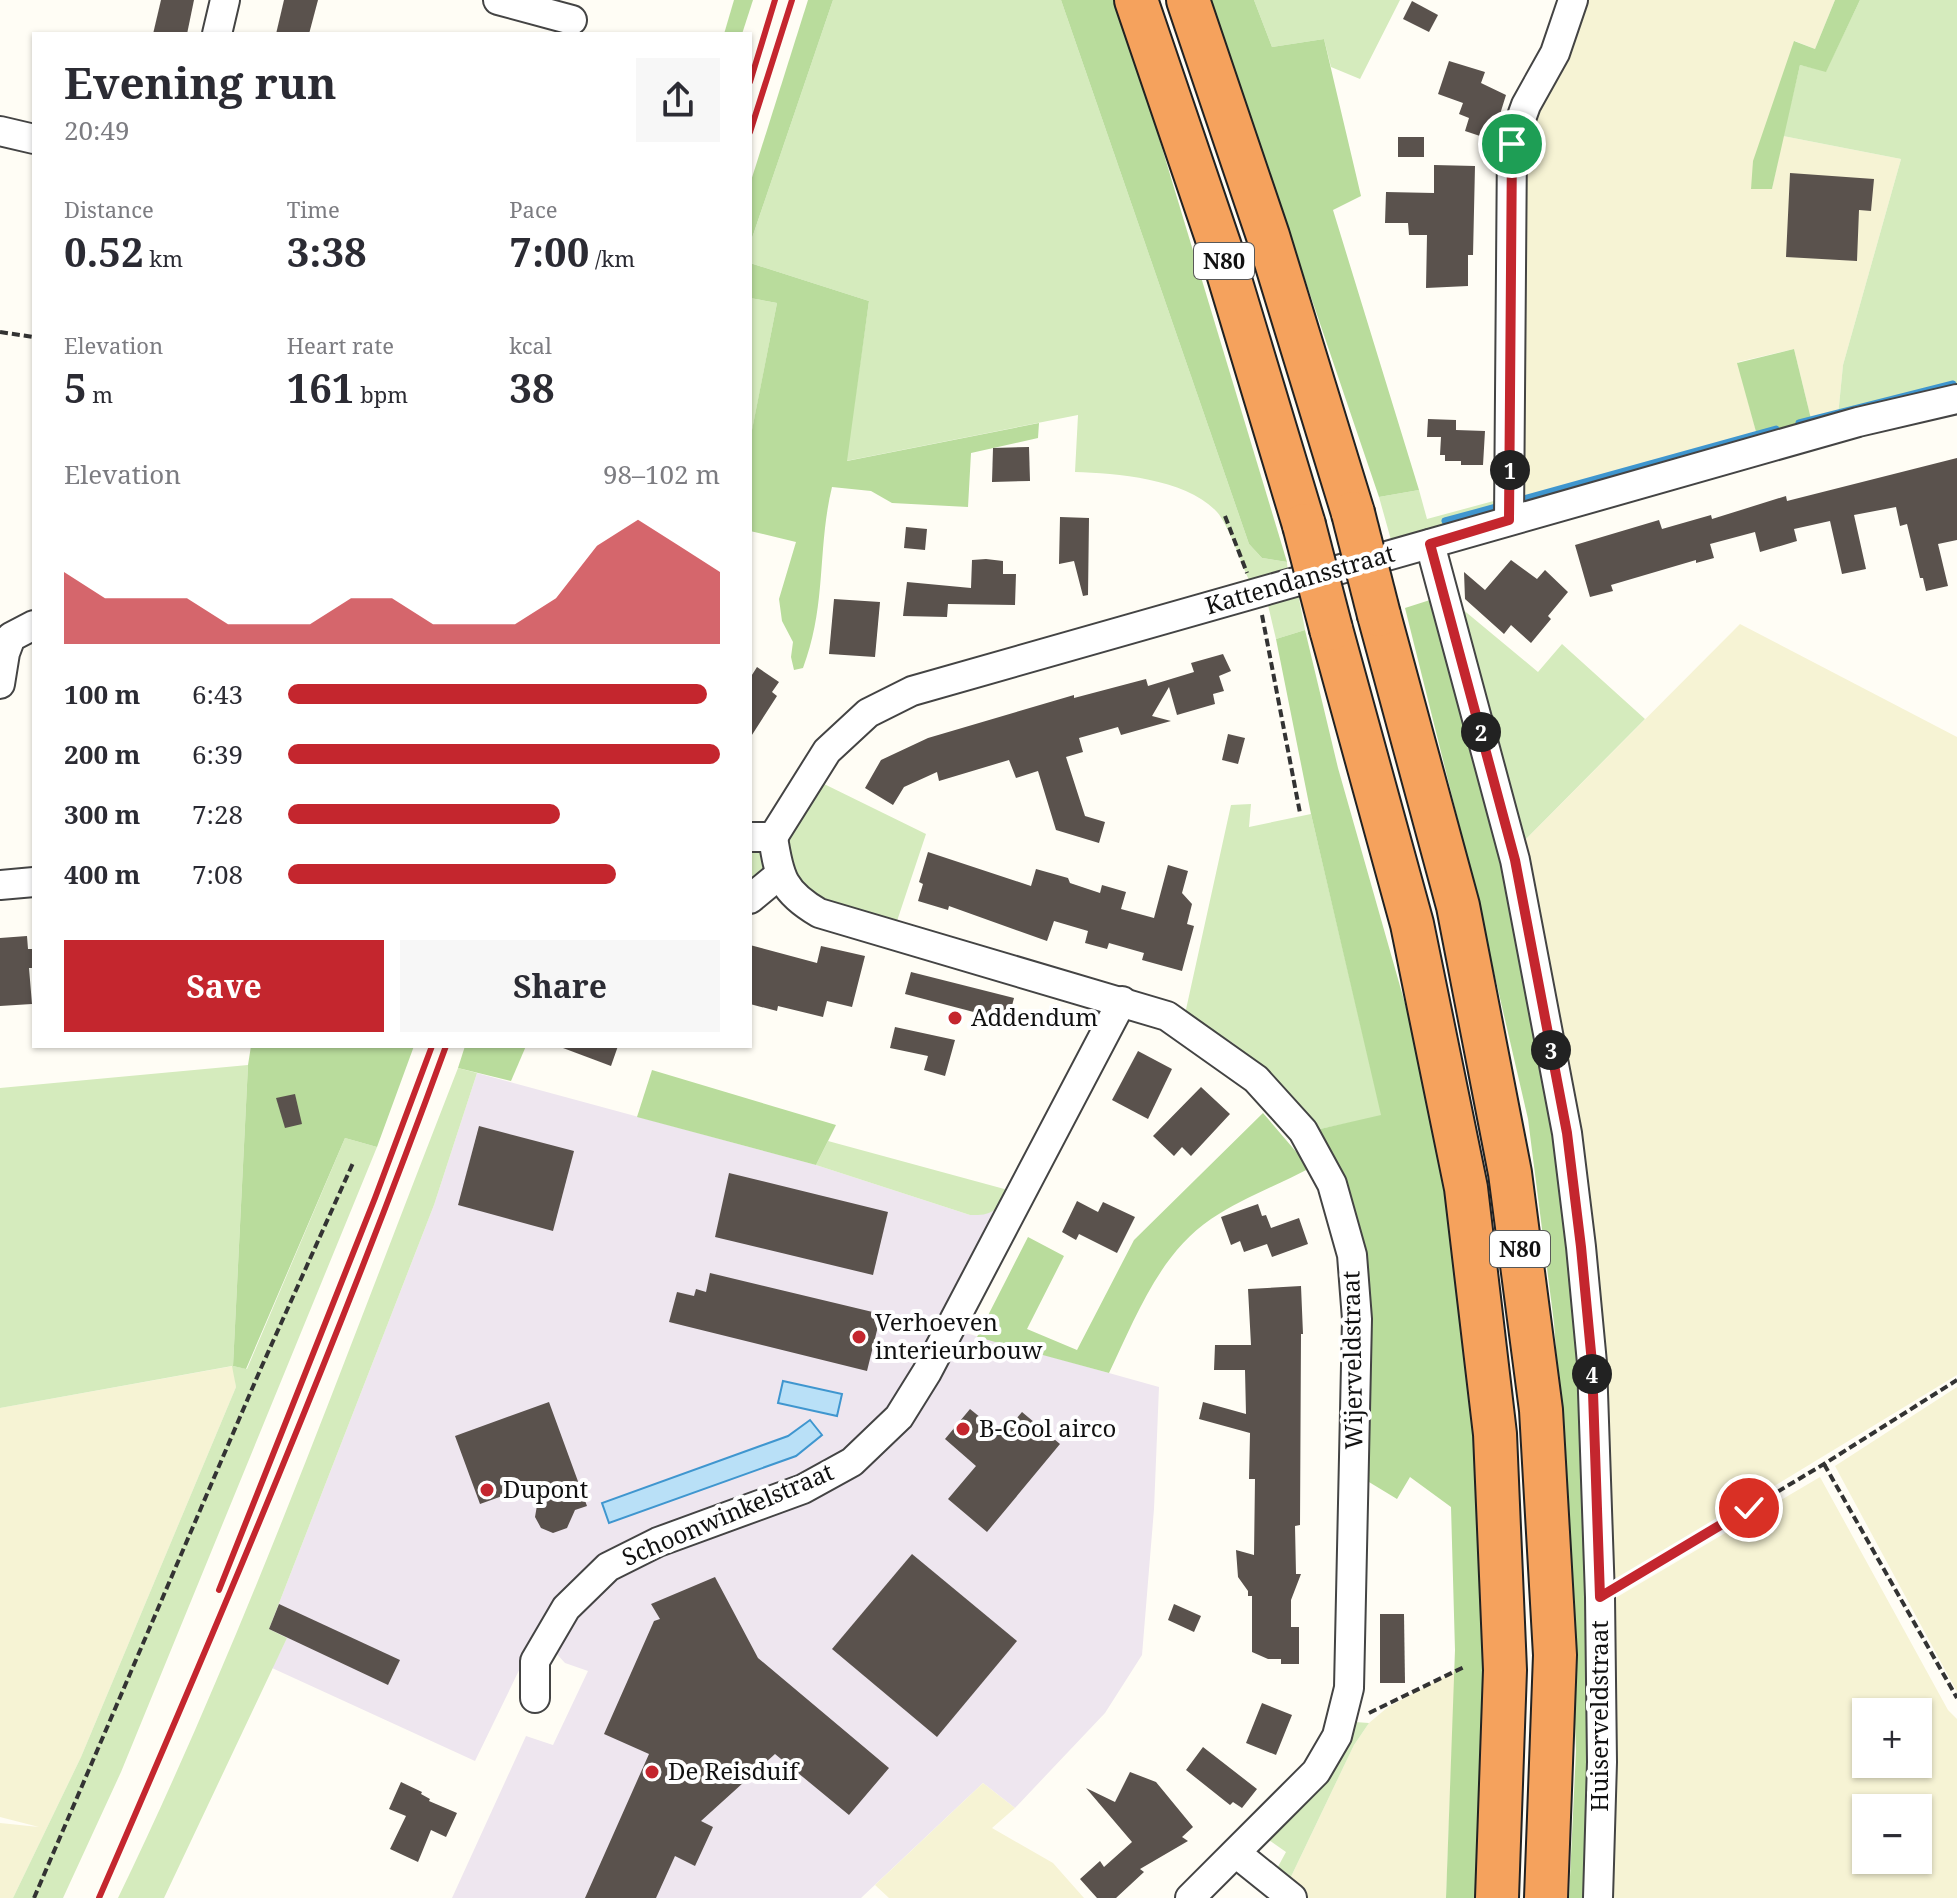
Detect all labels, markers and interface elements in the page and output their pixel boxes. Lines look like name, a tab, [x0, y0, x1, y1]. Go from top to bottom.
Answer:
text: Evening run	[64, 52, 337, 112]
button: share	[636, 58, 720, 142]
pin	[1478, 110, 1546, 178]
text: 20:49	[64, 112, 130, 148]
icon: arrive	[1490, 122, 1534, 166]
text: Distance	[64, 194, 154, 224]
text: Time	[287, 194, 340, 224]
text: Pace	[509, 194, 558, 224]
text: 0.52	[64, 224, 144, 279]
text: 3:38	[287, 224, 367, 279]
text: 7:00	[509, 224, 589, 279]
text: km	[144, 243, 183, 273]
text: /km	[589, 243, 635, 273]
road number: N80	[1194, 243, 1254, 279]
text: Elevation	[64, 330, 163, 360]
text: Heart rate	[287, 330, 394, 360]
text: kcal	[509, 330, 552, 360]
text: 5	[64, 360, 87, 415]
text: 161	[287, 360, 354, 415]
text: 38	[509, 360, 555, 415]
text: m	[87, 379, 113, 409]
text: bpm	[354, 379, 408, 409]
pin: 1	[1490, 450, 1530, 490]
text: 1	[1504, 455, 1516, 485]
text: Elevation	[64, 456, 181, 492]
text: 98–102 m	[603, 456, 720, 492]
street label: Kattendansstraat	[1201, 536, 1398, 621]
text: 100 m	[64, 676, 140, 712]
text: 6:43	[192, 676, 243, 712]
pin: 2	[1461, 712, 1501, 752]
text: 2	[1475, 717, 1487, 747]
text: 200 m	[64, 736, 140, 772]
text: 6:39	[192, 736, 243, 772]
text: 300 m	[64, 796, 140, 832]
text: 7:28	[192, 796, 243, 832]
text: 400 m	[64, 856, 140, 892]
text: 7:08	[192, 856, 243, 892]
button: Save	[64, 940, 384, 1032]
button: Share	[400, 940, 720, 1032]
place label: Addendum	[971, 1000, 1098, 1033]
marker: Addendum	[946, 1009, 964, 1027]
pin: 3	[1531, 1030, 1571, 1070]
text: 3	[1545, 1035, 1557, 1065]
road number: N80	[1490, 1231, 1550, 1267]
street label: Wijerveldstraat	[1333, 1270, 1370, 1450]
place label: Verhoeven interieurbouw	[875, 1305, 1043, 1366]
marker: Verhoeven interieurbouw	[850, 1328, 868, 1346]
pin: 4	[1572, 1354, 1612, 1394]
text: 4	[1586, 1359, 1598, 1389]
place label: B-Cool airco	[979, 1411, 1116, 1444]
marker: B-Cool airco	[954, 1420, 972, 1438]
street label: Schoonwinkelstraat	[617, 1454, 838, 1573]
place label: Dupont	[503, 1472, 588, 1505]
pin	[1715, 1474, 1783, 1542]
marker: Dupont	[478, 1481, 496, 1499]
icon: check	[1727, 1486, 1771, 1530]
street label: Huiserveldstraat	[1582, 1620, 1615, 1812]
map controls	[1852, 1698, 1932, 1874]
button: +	[1852, 1698, 1932, 1778]
place label: De Reisduif	[668, 1754, 800, 1787]
marker: De Reisduif	[643, 1763, 661, 1781]
button: −	[1852, 1794, 1932, 1874]

